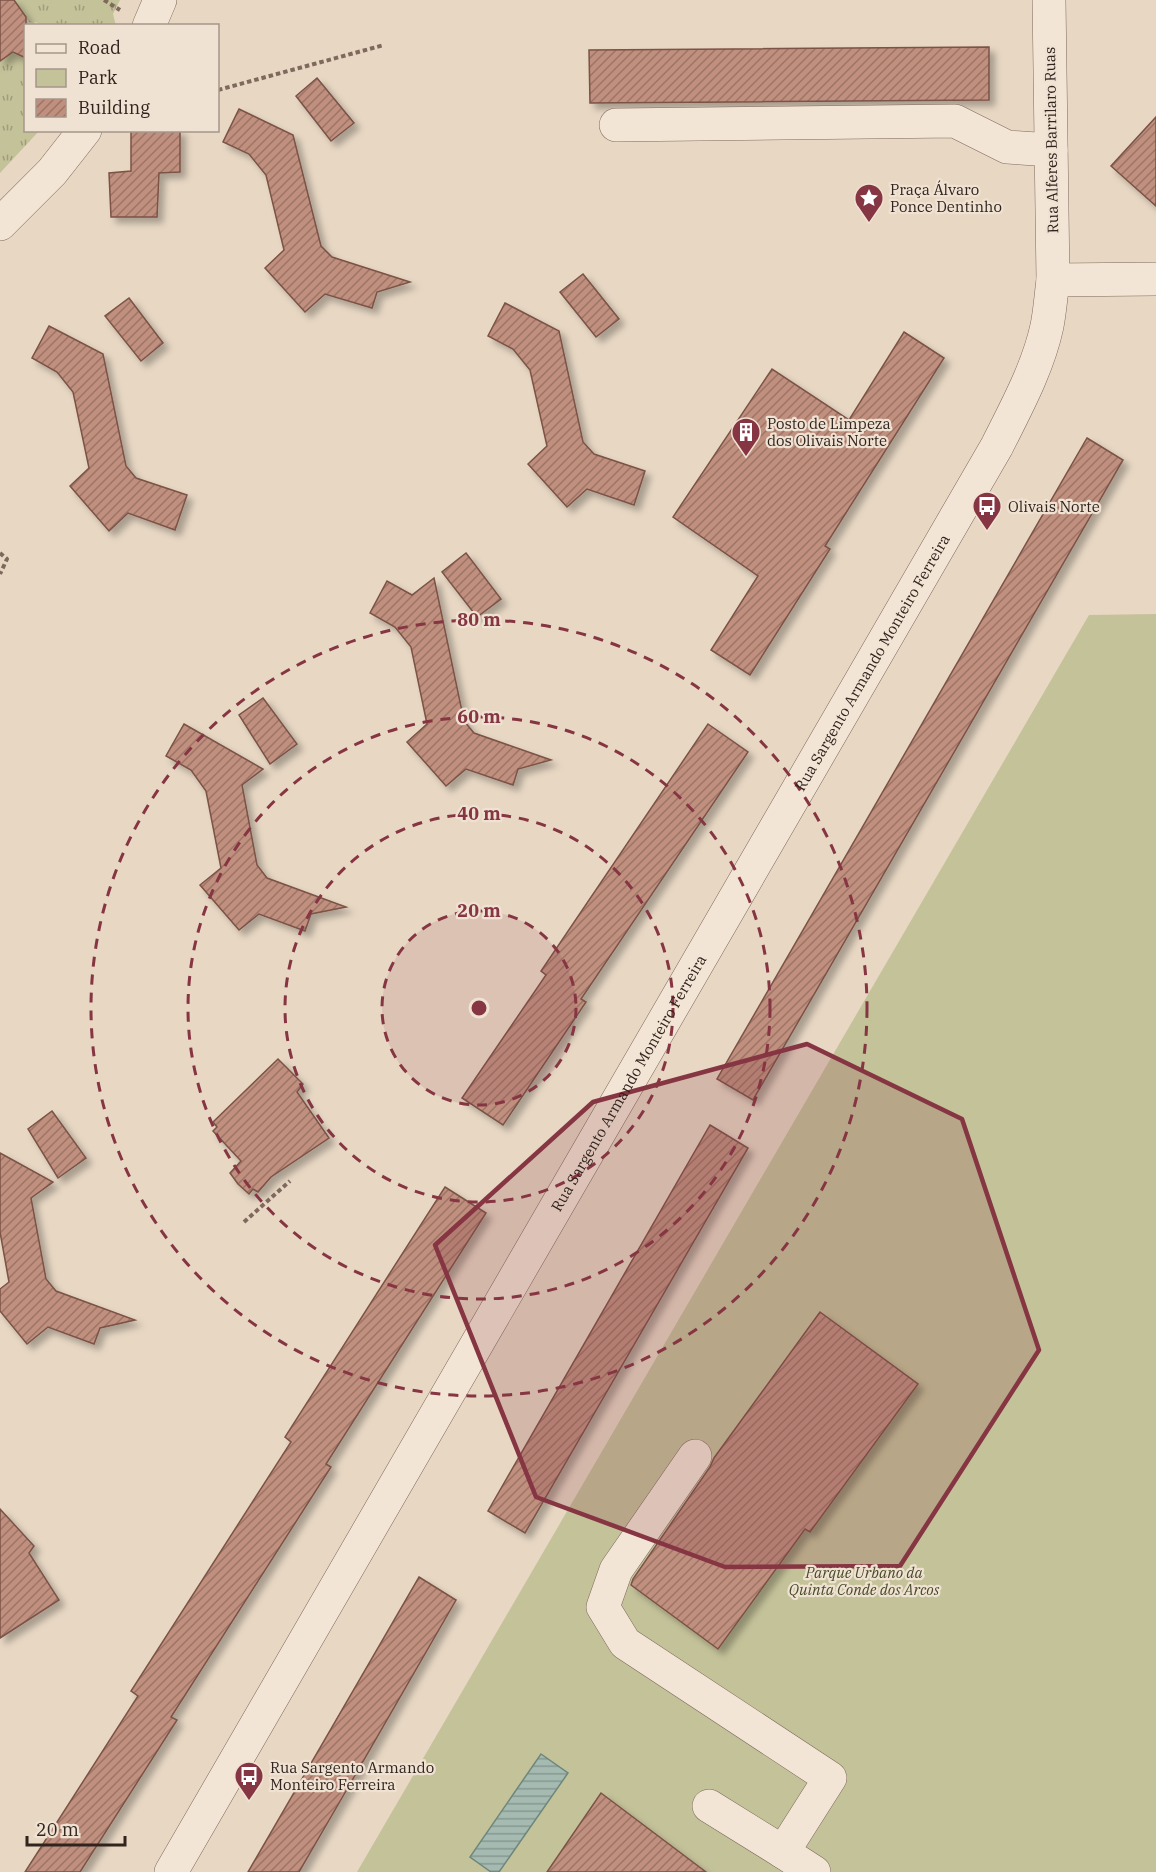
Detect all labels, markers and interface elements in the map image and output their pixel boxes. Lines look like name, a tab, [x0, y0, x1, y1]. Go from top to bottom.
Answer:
legend	[24, 24, 219, 132]
text: Road	[78, 36, 121, 59]
street label: Rua Alferes Barrilaro Ruas	[1040, 47, 1062, 233]
text: Park	[78, 66, 118, 89]
text: Building	[78, 96, 150, 119]
place label: Praça Álvaro Ponce Dentinho	[890, 180, 1002, 216]
place icon: Praça Álvaro Ponce Dentinho	[853, 182, 885, 224]
place label: Posto de Limpeza dos Olivais Norte	[767, 414, 891, 450]
building icon: Posto de Limpeza dos Olivais Norte	[730, 416, 762, 458]
bus stop icon: Olivais Norte	[971, 490, 1003, 532]
place label: Olivais Norte	[1008, 497, 1100, 516]
street label: Rua Sargento Armando Monteiro Ferreira	[790, 531, 953, 794]
text: 80 m	[457, 608, 501, 631]
text: 60 m	[457, 705, 501, 728]
text: 40 m	[457, 802, 501, 825]
text: 20 m	[457, 899, 501, 922]
street label: Rua Sargento Armando Monteiro Ferreira	[546, 951, 710, 1215]
centre of rings	[469, 998, 489, 1018]
park label: Parque Urbano da Quinta Conde dos Arcos	[789, 1563, 940, 1599]
place label: Rua Sargento Armando Monteiro Ferreira	[270, 1758, 434, 1794]
bus stop icon: Rua Sargento Armando Monteiro Ferreira	[233, 1760, 265, 1802]
scale bar	[27, 1809, 124, 1847]
text: 20 m	[36, 1818, 79, 1841]

